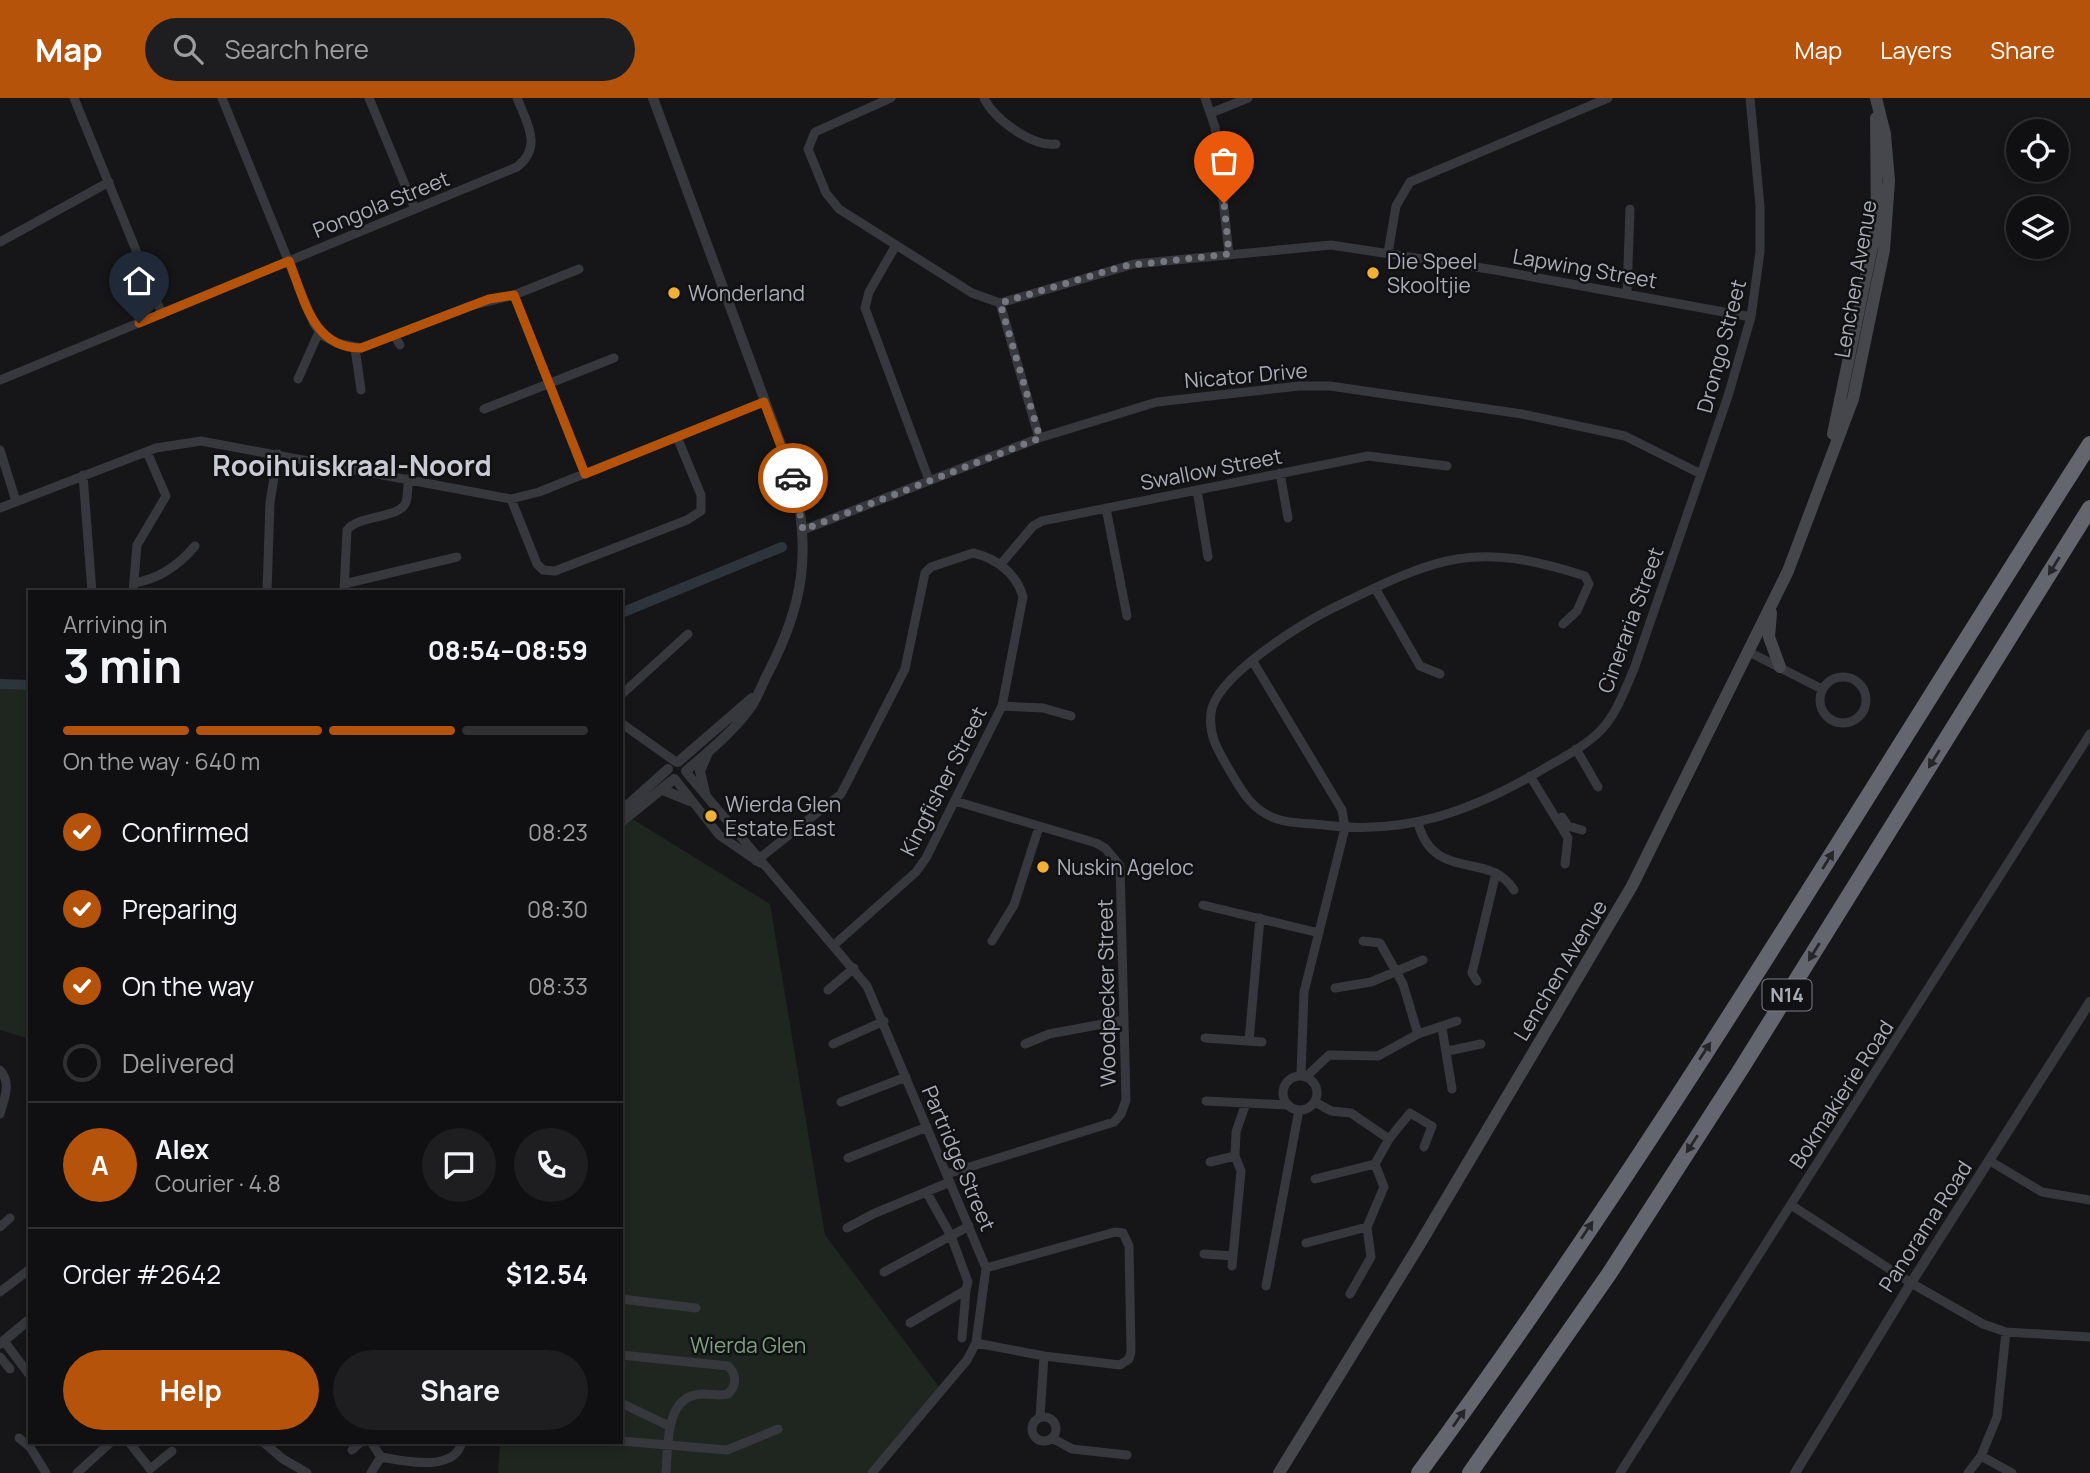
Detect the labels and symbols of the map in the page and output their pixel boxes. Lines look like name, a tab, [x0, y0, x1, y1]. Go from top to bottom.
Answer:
pin	[1194, 131, 1254, 203]
street label: Pongola Street	[309, 164, 453, 244]
street label: Lenchen Avenue	[1827, 198, 1883, 360]
street label: Lapwing Street	[1511, 242, 1659, 294]
place label: Die Speel Skooltjie	[1387, 247, 1477, 299]
pin	[109, 251, 169, 323]
marker: Die Speel Skooltjie	[1365, 265, 1381, 281]
street label: Drongo Street	[1690, 276, 1752, 416]
place label: Wonderland	[688, 279, 805, 307]
marker: Wonderland	[666, 285, 682, 301]
street label: Nicator Drive	[1183, 356, 1309, 394]
street label: Swallow Street	[1138, 442, 1284, 496]
courier	[758, 443, 828, 513]
district label: Rooihuiskraal-Noord	[212, 446, 492, 484]
street label: Cineraria Street	[1591, 543, 1669, 697]
one-way arrow	[2047, 556, 2060, 575]
street label: Kingfisher Street	[893, 702, 993, 860]
one-way arrow	[1927, 749, 1940, 768]
place label: Wierda Glen Estate East	[725, 790, 841, 842]
marker: Wierda Glen Estate East	[703, 808, 719, 824]
one-way arrow	[1822, 851, 1835, 870]
place label: Nuskin Ageloc	[1057, 853, 1194, 881]
marker: Nuskin Ageloc	[1035, 859, 1051, 875]
street label: Lenchen Avenue	[1507, 894, 1613, 1046]
street label: Woodpecker Street	[1090, 899, 1122, 1087]
one-way arrow	[1807, 942, 1820, 962]
road number: N14	[1762, 980, 1812, 1010]
street label: Bokmakierie Road	[1783, 1014, 1899, 1174]
one-way arrow	[1698, 1042, 1711, 1061]
street label: Partridge Street	[916, 1081, 1002, 1235]
one-way arrow	[1686, 1135, 1699, 1154]
street label: Panorama Road	[1872, 1155, 1978, 1297]
one-way arrow	[1581, 1220, 1594, 1240]
park label: Wierda Glen	[690, 1331, 806, 1359]
one-way arrow	[1452, 1409, 1466, 1427]

